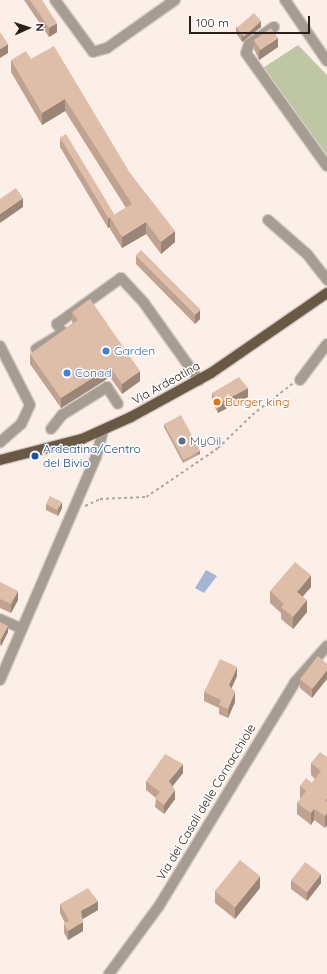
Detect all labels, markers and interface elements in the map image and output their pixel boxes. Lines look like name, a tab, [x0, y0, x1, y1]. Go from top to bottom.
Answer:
north arrow	[8, 8, 48, 48]
scale bar	[191, 8, 312, 34]
text: 100 m	[196, 15, 229, 30]
text: N	[33, 23, 47, 32]
place label: Garden	[114, 344, 155, 358]
marker: Garden	[101, 346, 111, 356]
street label: Via Ardeatina	[130, 358, 202, 408]
place label: Conad	[75, 366, 112, 380]
marker: Conad	[62, 368, 72, 378]
place label: Burger king	[225, 395, 289, 409]
marker: Burger king	[212, 397, 222, 407]
place label: MyOil	[190, 434, 221, 448]
marker: MyOil	[177, 436, 187, 446]
place label: Ardeatina/Centro del Bivio	[43, 442, 141, 470]
marker: Ardeatina/Centro del Bivio	[30, 451, 40, 461]
street label: Via dei Casali delle Cornacchiole	[154, 721, 258, 883]

